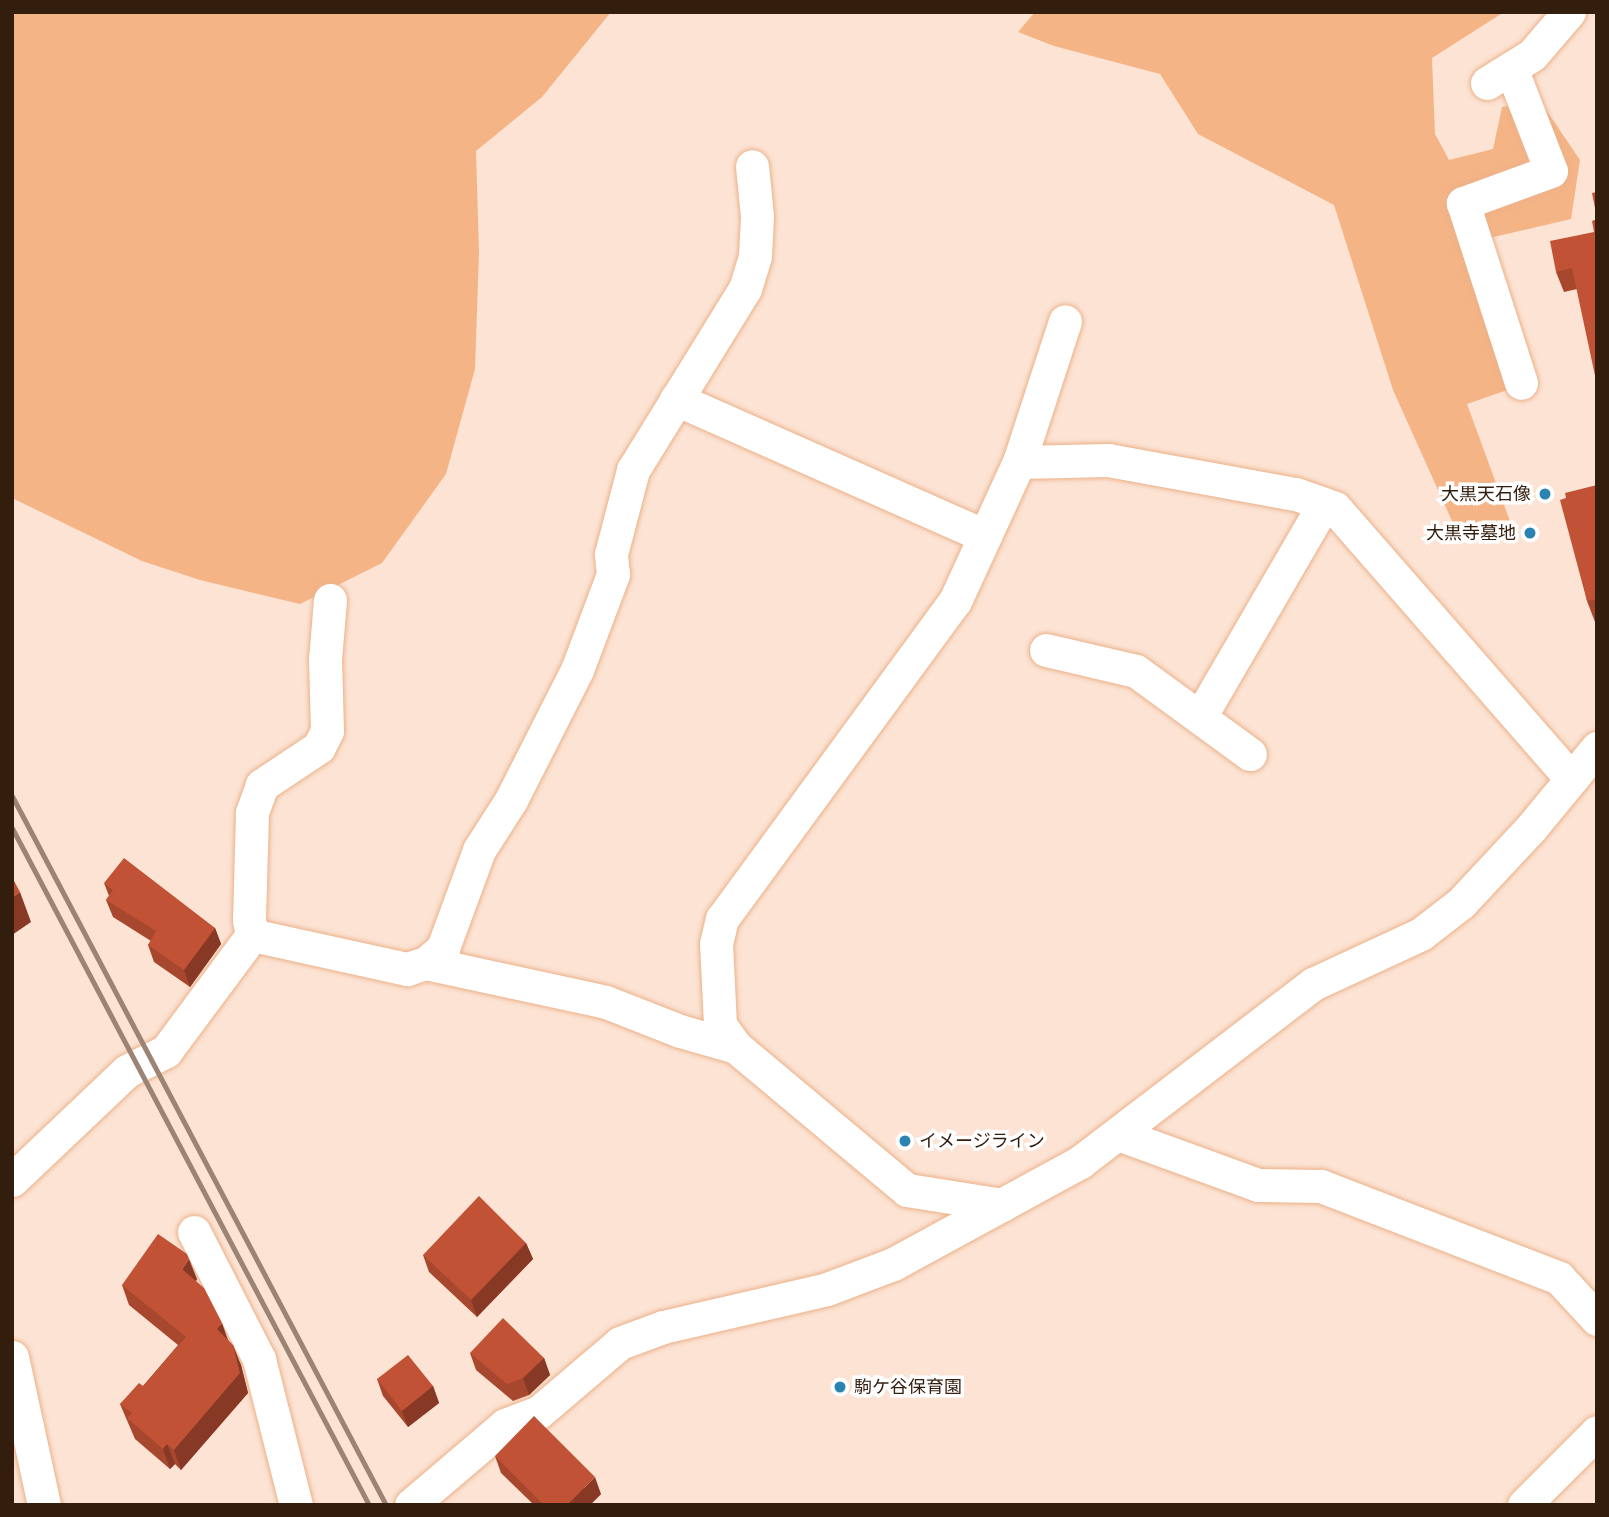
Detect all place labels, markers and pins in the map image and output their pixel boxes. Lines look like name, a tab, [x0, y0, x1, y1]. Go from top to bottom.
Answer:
place label: 大黒天石像	[1441, 483, 1531, 505]
marker: 大黒天石像	[1537, 486, 1553, 502]
place label: 大黒寺墓地	[1426, 522, 1516, 544]
marker: 大黒寺墓地	[1522, 525, 1538, 541]
place label: イメージライン	[919, 1130, 1045, 1152]
marker: イメージライン	[897, 1133, 913, 1149]
place label: 駒ケ谷保育園	[854, 1376, 962, 1398]
marker: 駒ケ谷保育園	[832, 1379, 848, 1395]

